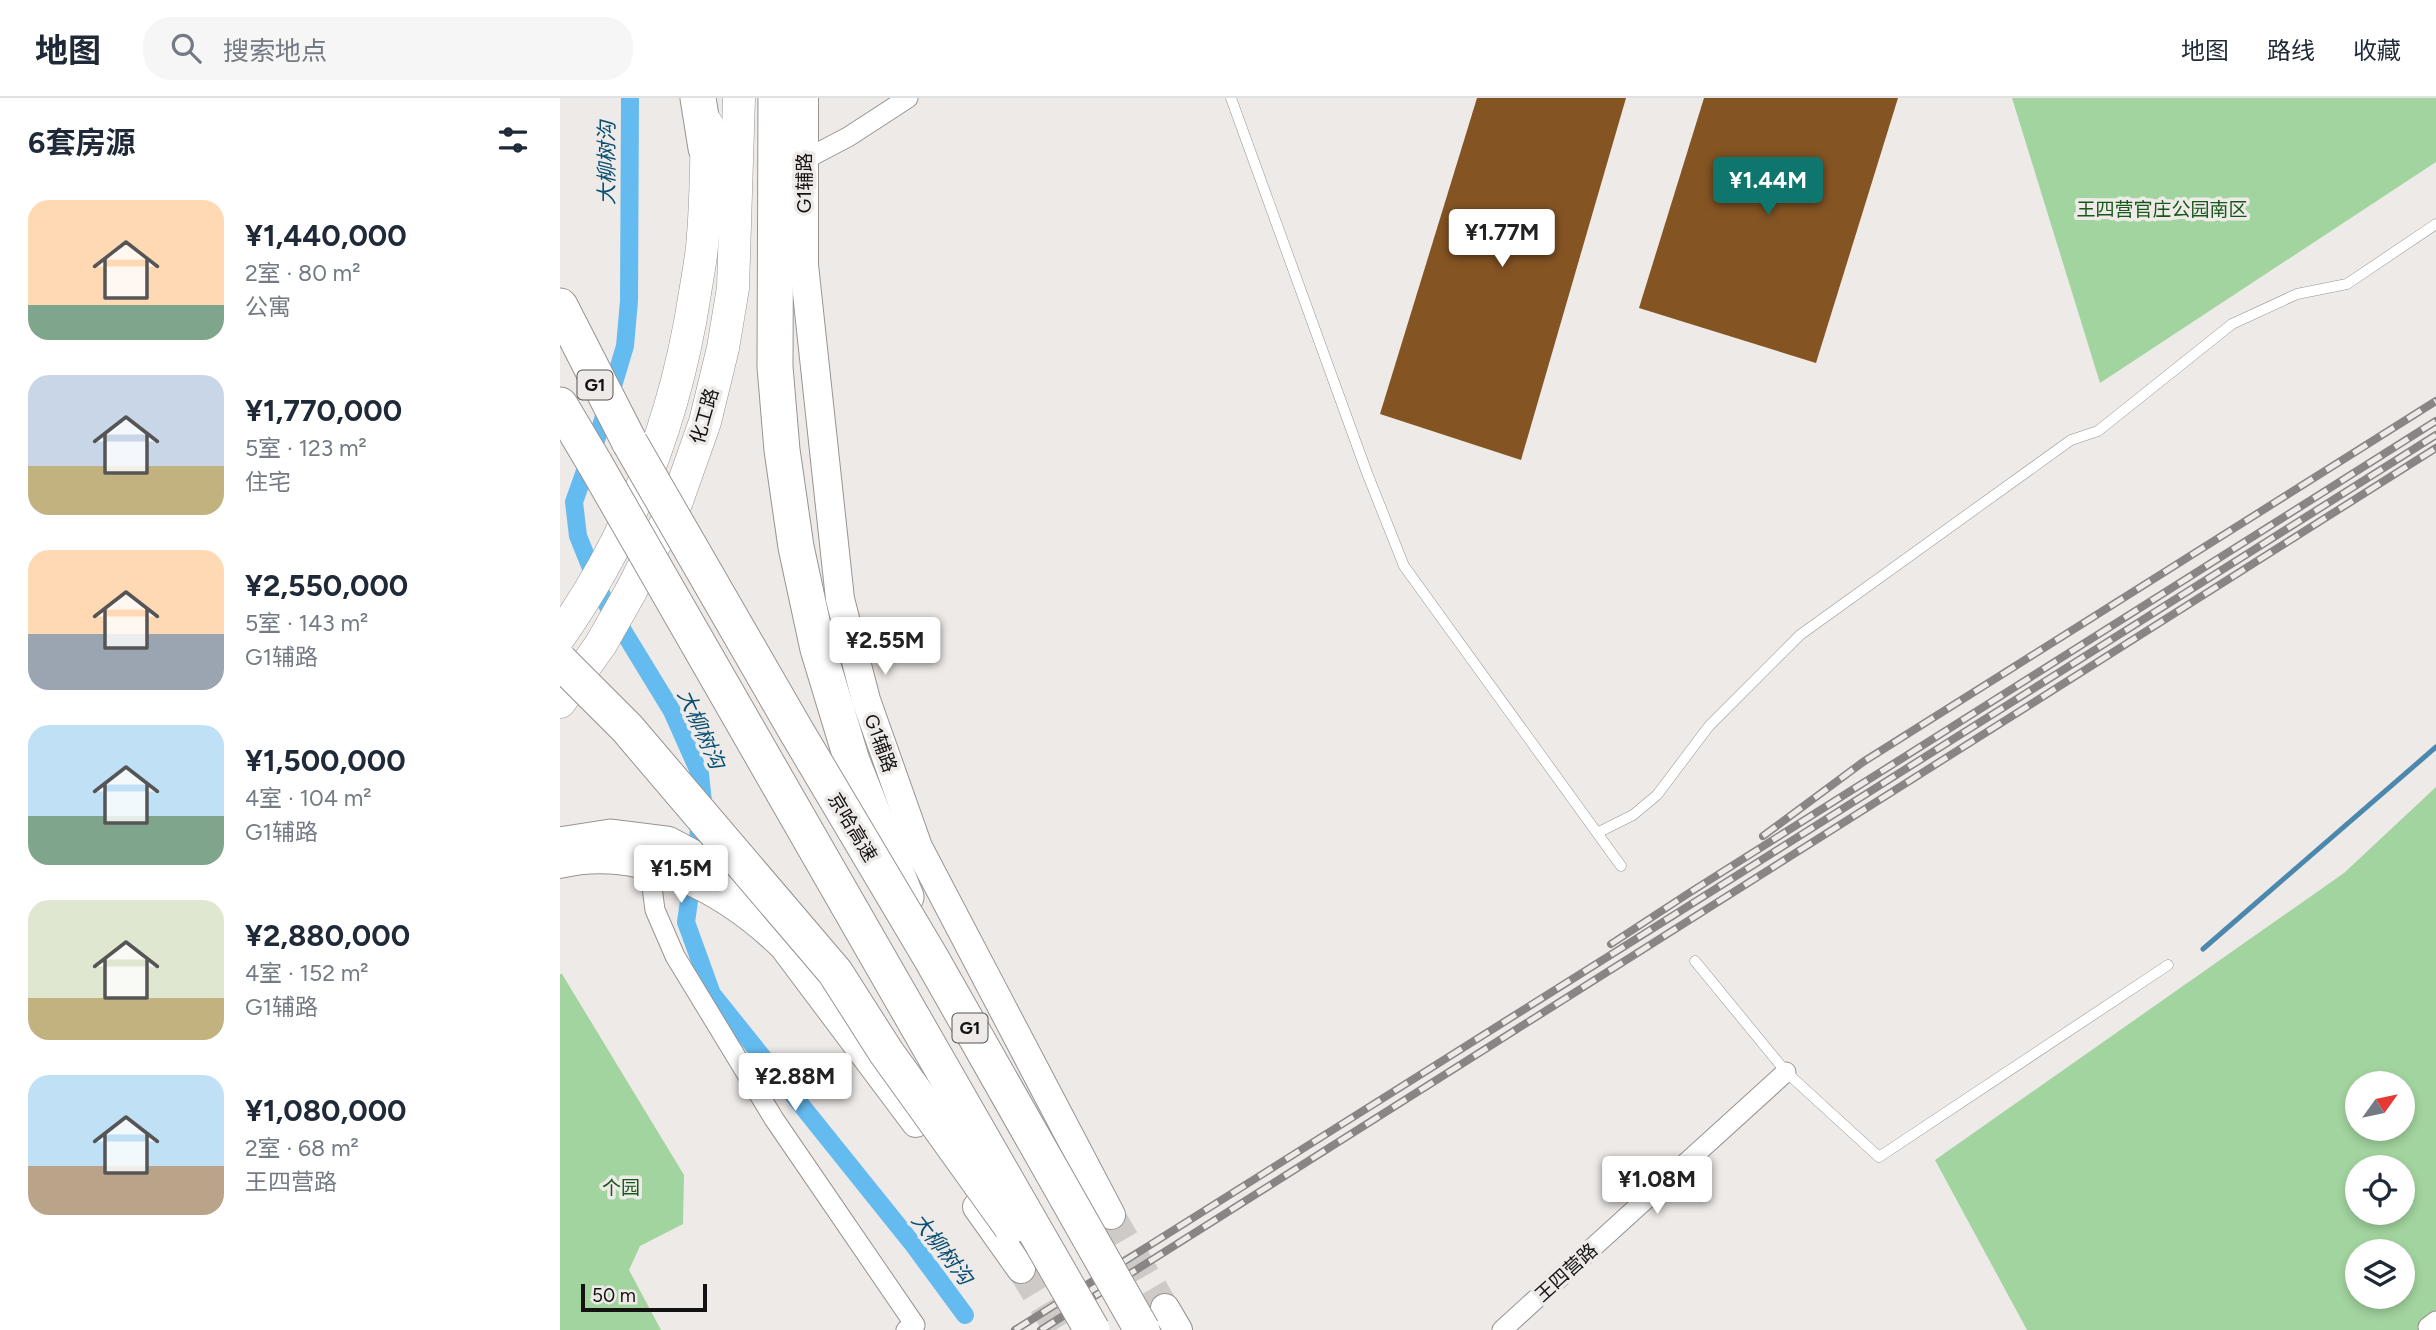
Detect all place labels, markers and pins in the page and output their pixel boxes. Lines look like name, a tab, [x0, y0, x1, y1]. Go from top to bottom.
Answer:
pin: ¥1.44M	[1711, 158, 1825, 217]
pin: ¥1.77M	[1445, 209, 1559, 269]
pin: ¥2.55M	[828, 618, 942, 677]
pin: ¥1.5M	[632, 846, 730, 905]
pin: ¥2.88M	[738, 1054, 852, 1113]
pin: ¥1.08M	[1600, 1156, 1714, 1216]

